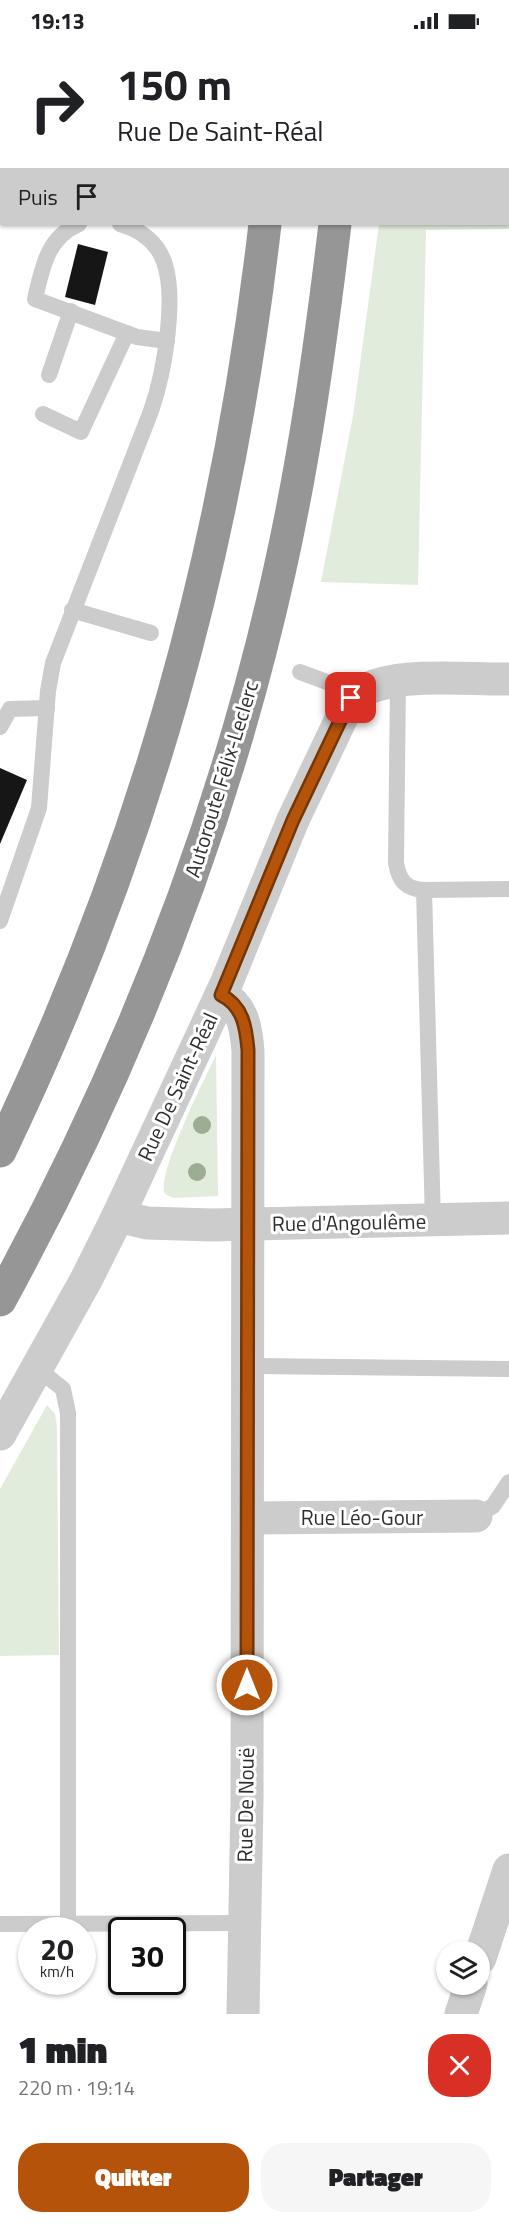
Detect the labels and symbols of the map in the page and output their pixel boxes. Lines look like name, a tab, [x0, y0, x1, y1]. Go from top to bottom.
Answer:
pin	[325, 672, 376, 723]
street label: Autoroute Félix-Leclerc	[176, 676, 266, 881]
street label: Rue De Saint-Réal	[129, 1007, 226, 1166]
street label: Rue d'Angoulême	[272, 1205, 426, 1239]
street label: Rue Léo-Gour	[301, 1501, 423, 1533]
position arrow	[215, 1653, 279, 1717]
street label: Rue De Nouë	[228, 1747, 262, 1863]
speed limit sign: 30	[108, 1917, 186, 1995]

